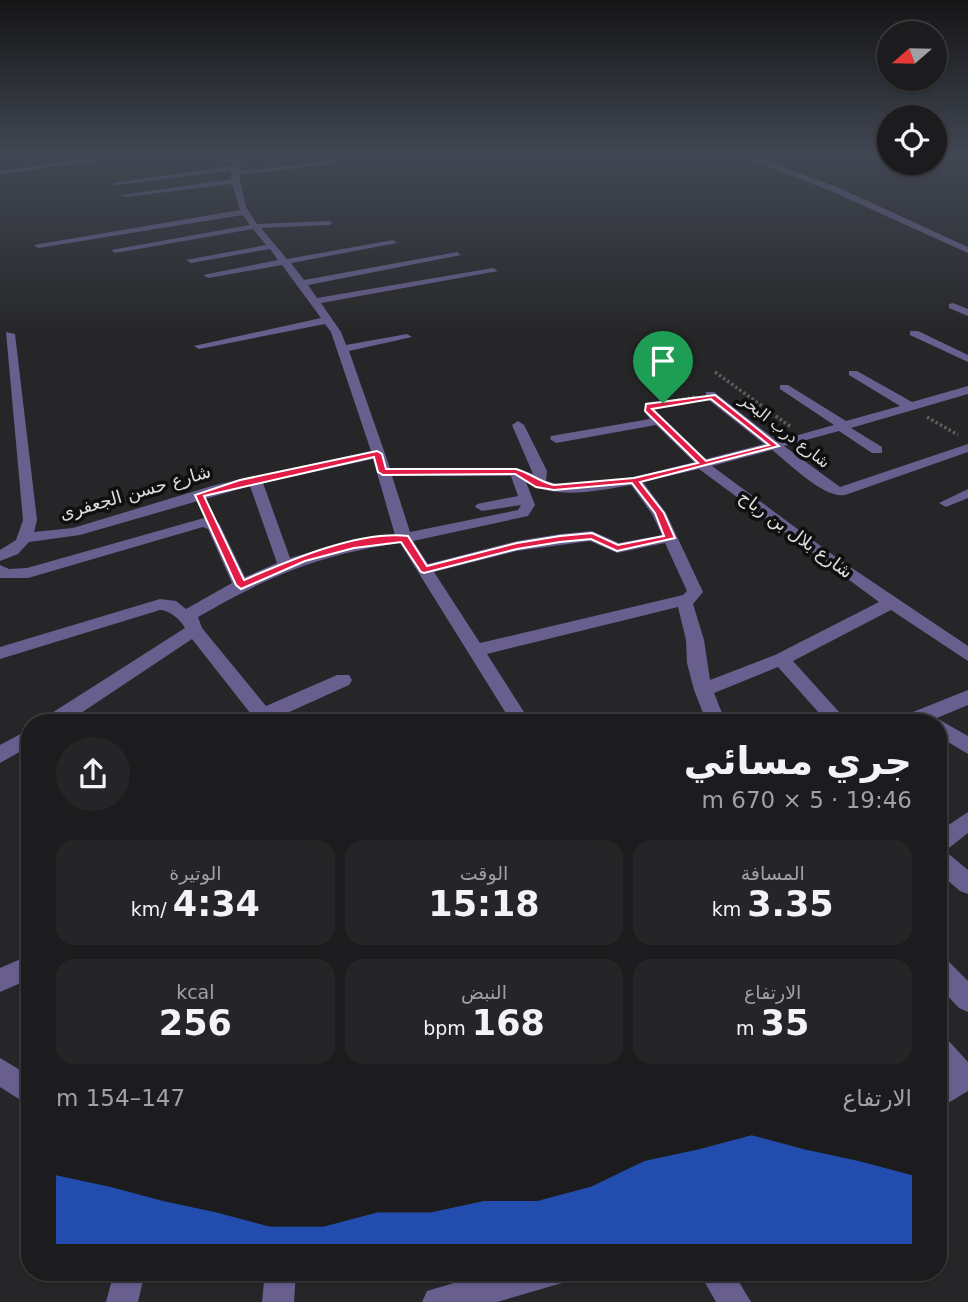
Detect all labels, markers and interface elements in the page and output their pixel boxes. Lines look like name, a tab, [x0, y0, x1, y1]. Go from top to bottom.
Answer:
north arrow	[877, 21, 947, 91]
map controls	[877, 21, 947, 175]
button: locate	[877, 105, 947, 175]
pin	[633, 331, 693, 403]
icon: arrive	[644, 342, 682, 380]
street label: شارع درب البحر	[735, 389, 834, 473]
street label: شارع حسن الجعفرى	[57, 460, 213, 525]
street label: شارع بلال بن رباح	[734, 486, 857, 583]
button: share	[56, 737, 130, 811]
text: جري مسائي	[684, 739, 912, 783]
text: 19:46 · 5 × 670 m	[702, 787, 912, 813]
text: الوتيرة	[169, 862, 222, 884]
text: الوقت	[460, 862, 508, 884]
text: المسافة	[741, 862, 805, 884]
text: 4:34	[173, 884, 260, 924]
text: 15:18	[428, 884, 540, 924]
text: 3.35	[747, 884, 834, 924]
text: /km	[131, 898, 173, 920]
text: km	[712, 898, 747, 920]
text: kcal	[176, 981, 215, 1003]
text: النبض	[461, 981, 507, 1003]
text: الارتفاع	[744, 981, 801, 1003]
text: 256	[159, 1003, 232, 1043]
text: 168	[472, 1003, 545, 1043]
text: 35	[761, 1003, 809, 1043]
text: bpm	[423, 1017, 472, 1039]
text: m	[736, 1017, 761, 1039]
text: 147–154 m	[56, 1085, 185, 1111]
text: الارتفاع	[843, 1085, 912, 1111]

